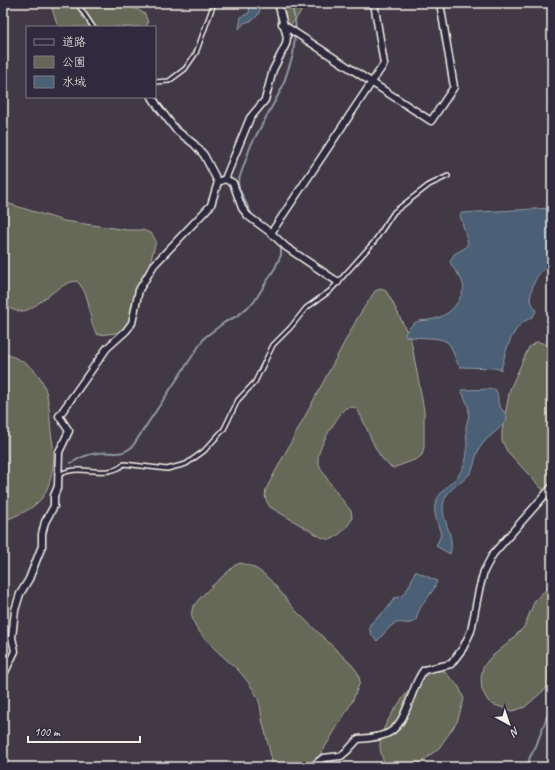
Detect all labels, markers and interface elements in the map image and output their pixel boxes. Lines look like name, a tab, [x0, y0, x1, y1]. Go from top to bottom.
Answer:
legend	[26, 26, 156, 98]
text: 道路	[62, 34, 86, 50]
text: 公園	[62, 54, 86, 70]
text: 水域	[62, 74, 86, 90]
north arrow	[489, 704, 529, 744]
scale bar	[28, 718, 140, 744]
text: 100 m	[34, 724, 61, 740]
text: N	[507, 724, 523, 741]

